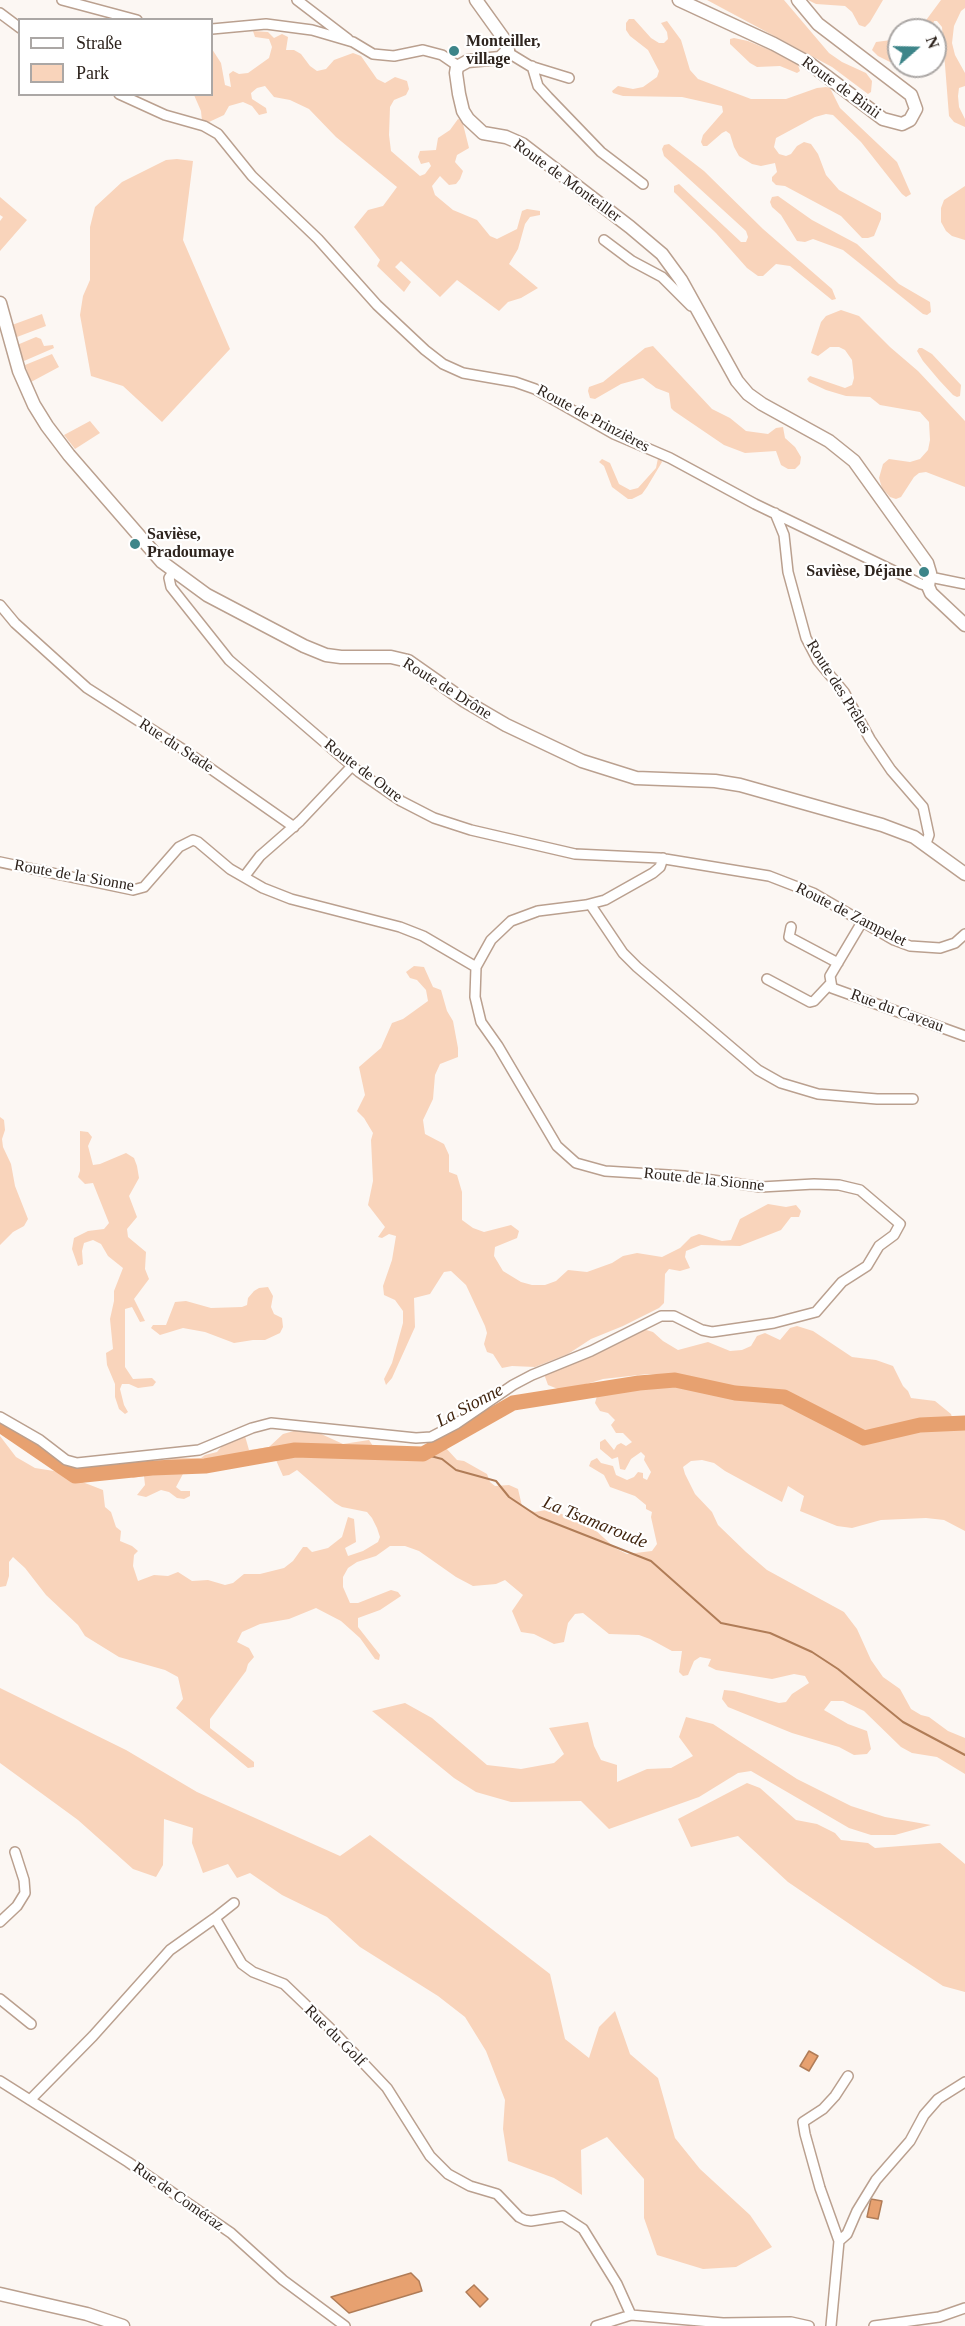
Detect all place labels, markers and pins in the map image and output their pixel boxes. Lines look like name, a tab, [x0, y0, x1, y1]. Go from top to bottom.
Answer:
place label: Monteiller, village	[466, 32, 540, 70]
marker: Monteiller, village	[447, 44, 461, 58]
place label: Savièse, Pradoumaye	[147, 525, 234, 563]
marker: Savièse, Pradoumaye	[128, 537, 142, 551]
place label: Savièse, Déjane	[806, 562, 912, 582]
marker: Savièse, Déjane	[917, 565, 931, 579]

